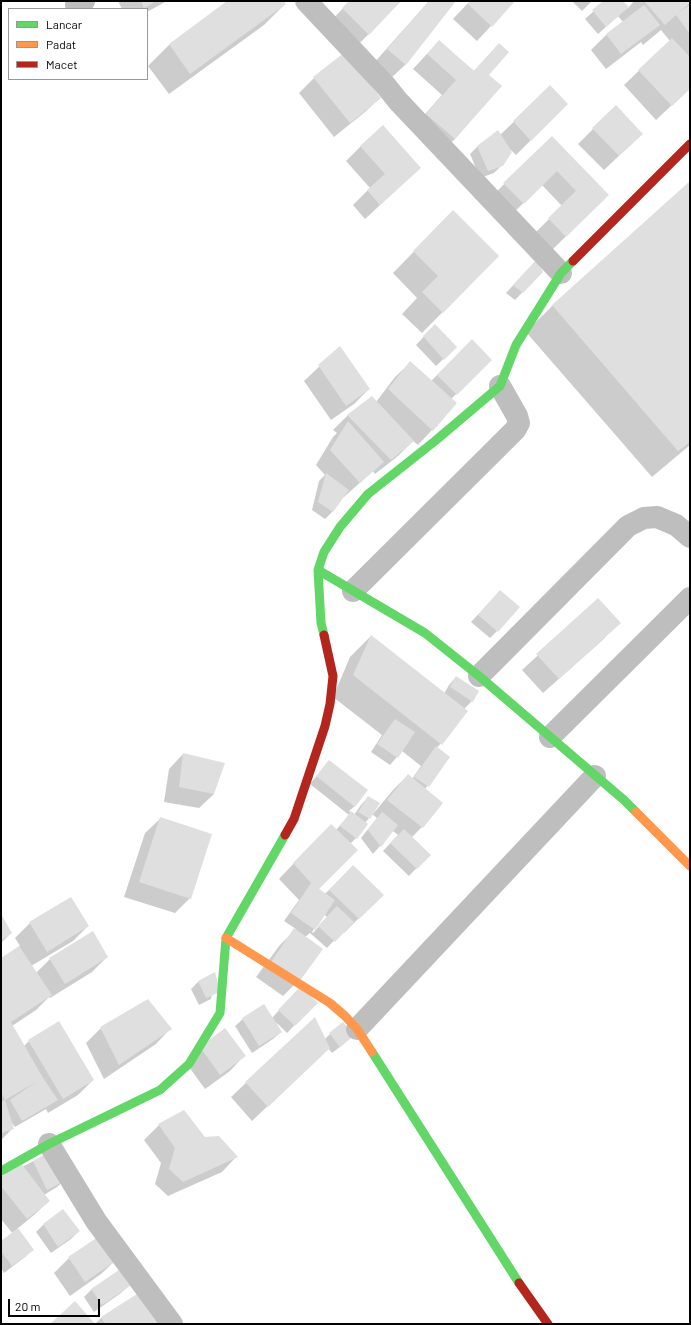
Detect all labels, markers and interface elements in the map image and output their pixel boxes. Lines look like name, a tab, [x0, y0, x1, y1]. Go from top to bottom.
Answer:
legend	[8, 8, 148, 80]
text: Lancar	[46, 17, 82, 31]
text: Padat	[46, 37, 76, 51]
text: Macet	[46, 57, 78, 71]
scale bar	[10, 1291, 102, 1317]
text: 20 m	[15, 1299, 41, 1313]

